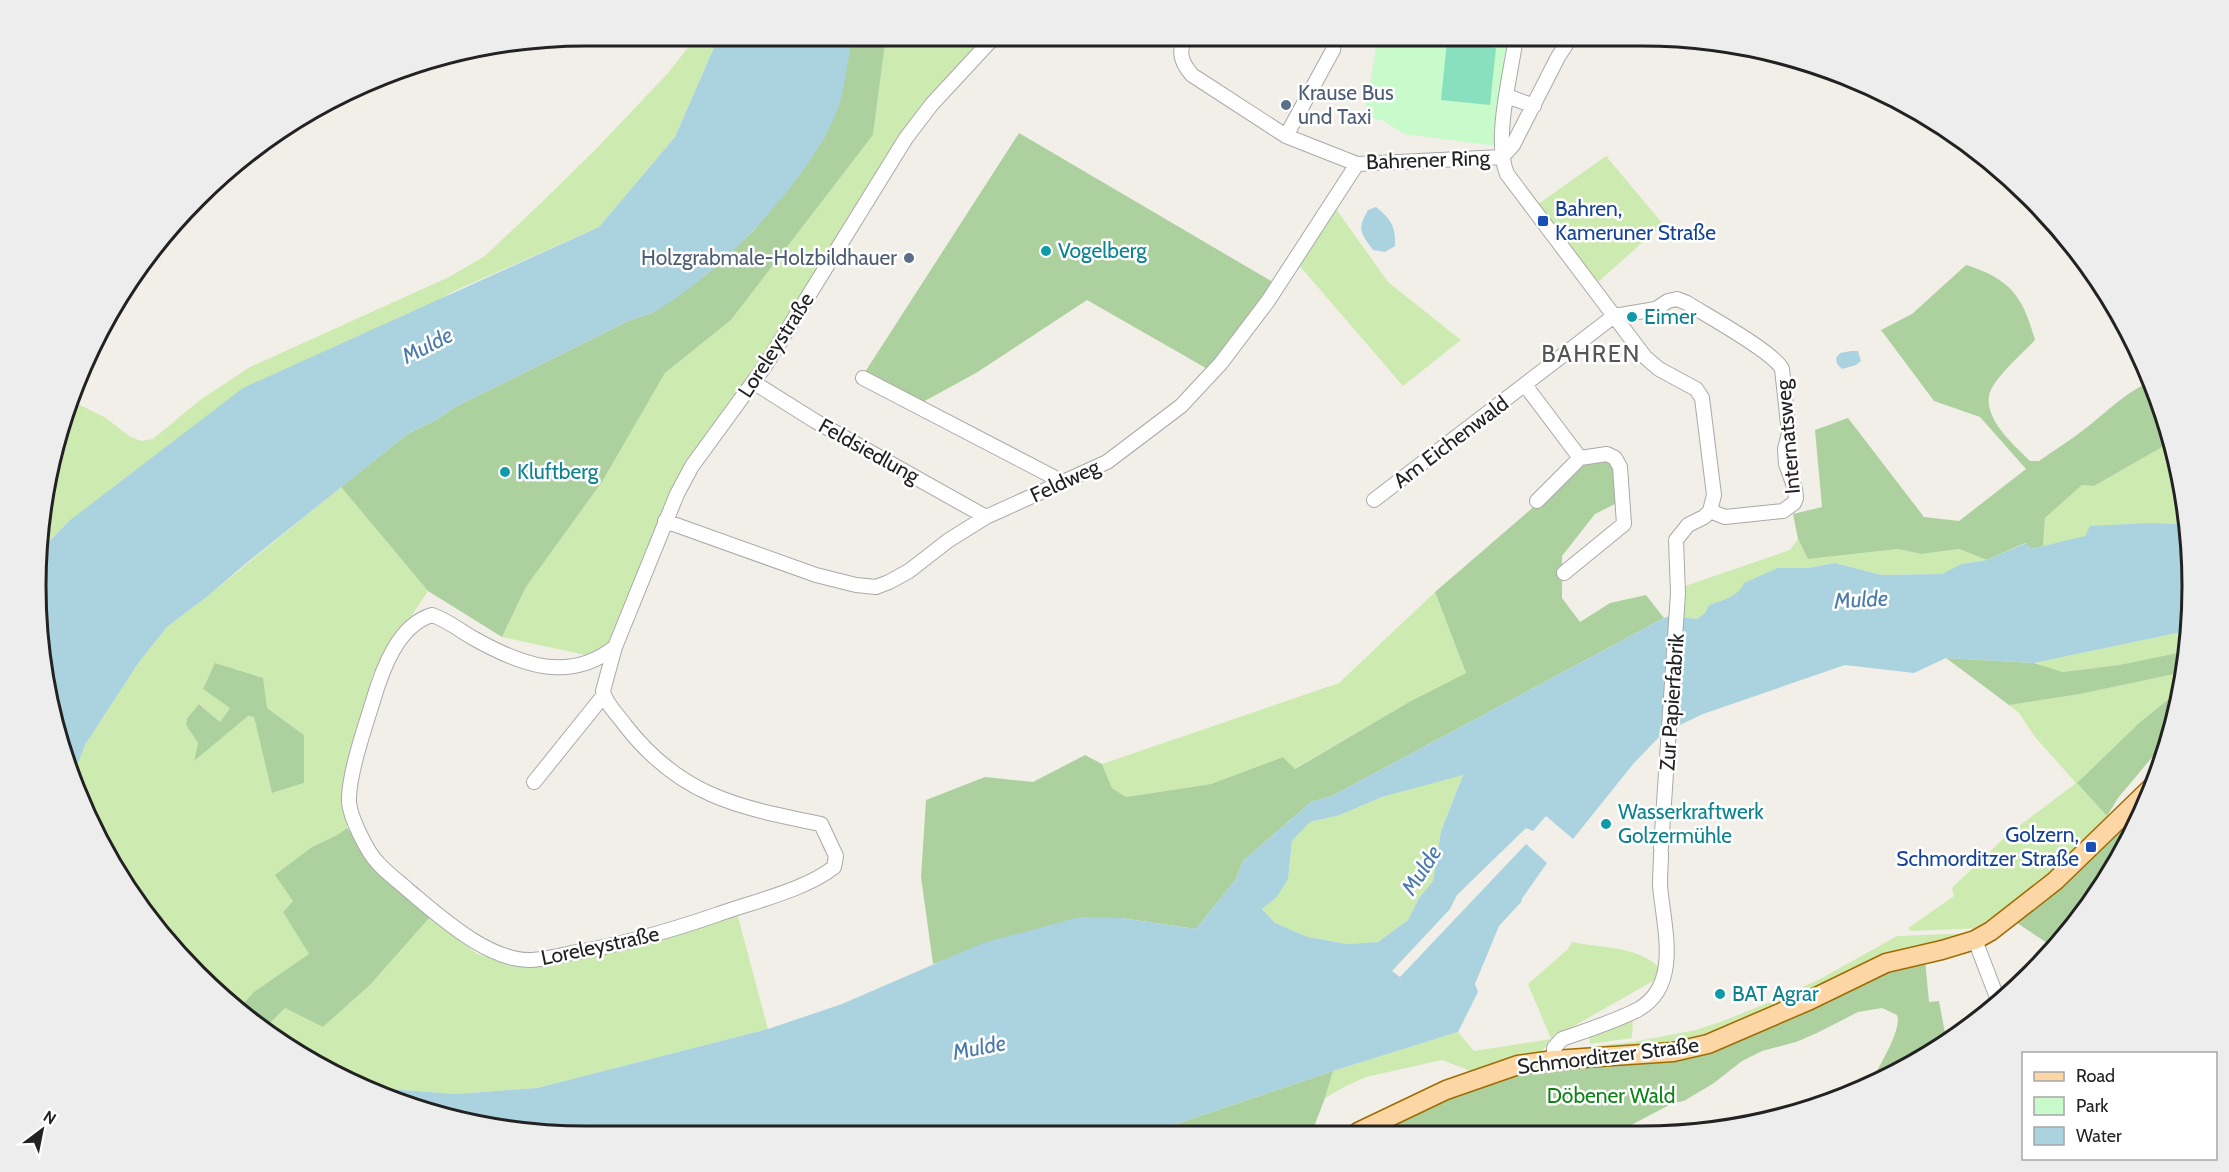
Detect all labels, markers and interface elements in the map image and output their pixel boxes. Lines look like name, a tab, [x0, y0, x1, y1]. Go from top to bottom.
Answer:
place label: Krause Bus und Taxi	[1298, 80, 1394, 129]
marker: Krause Bus und Taxi	[1279, 98, 1293, 112]
street label: Bahrener Ring	[1366, 145, 1491, 174]
place label: Bahren, Kameruner Straße	[1555, 196, 1716, 245]
marker: Bahren, Kameruner Straße	[1536, 214, 1550, 228]
place label: Vogelberg	[1058, 238, 1147, 263]
marker: Vogelberg	[1039, 244, 1053, 258]
place label: Holzgrabmale-Holzbildhauer	[641, 245, 897, 270]
marker: Holzgrabmale-Holzbildhauer	[902, 251, 916, 265]
street label: Loreleystraße	[732, 287, 819, 402]
place label: Eimer	[1644, 304, 1697, 329]
marker: Eimer	[1625, 310, 1639, 324]
water label: Mulde	[396, 321, 457, 370]
district label: BAHREN	[1541, 339, 1641, 368]
street label: Internatsweg	[1770, 378, 1805, 495]
street label: Am Eichenwald	[1388, 390, 1513, 493]
street label: Feldsiedlung	[815, 413, 924, 489]
street label: Feldweg	[1026, 453, 1104, 507]
place label: Kluftberg	[517, 459, 599, 484]
marker: Kluftberg	[498, 465, 512, 479]
water label: Mulde	[1833, 585, 1889, 614]
street label: Zur Papierfabrik	[1654, 632, 1689, 771]
place label: Wasserkraftwerk Golzermühle	[1618, 799, 1764, 848]
marker: Wasserkraftwerk Golzermühle	[1599, 817, 1613, 831]
place label: Golzern, Schmorditzer Straße	[1896, 822, 2079, 871]
water label: Mulde	[1395, 840, 1447, 901]
marker: Golzern, Schmorditzer Straße	[2084, 840, 2098, 854]
street label: Loreleystraße	[539, 921, 661, 970]
place label: BAT Agrar	[1732, 981, 1819, 1006]
marker: BAT Agrar	[1713, 987, 1727, 1001]
water label: Mulde	[949, 1029, 1008, 1066]
street label: Schmorditzer Straße	[1516, 1032, 1700, 1079]
legend	[2022, 1052, 2217, 1160]
text: Road	[2076, 1065, 2115, 1087]
park label: Döbener Wald	[1547, 1083, 1675, 1108]
text: Park	[2076, 1095, 2109, 1117]
north arrow	[12, 1100, 72, 1160]
text: N	[40, 1107, 60, 1129]
text: Water	[2076, 1125, 2122, 1147]

